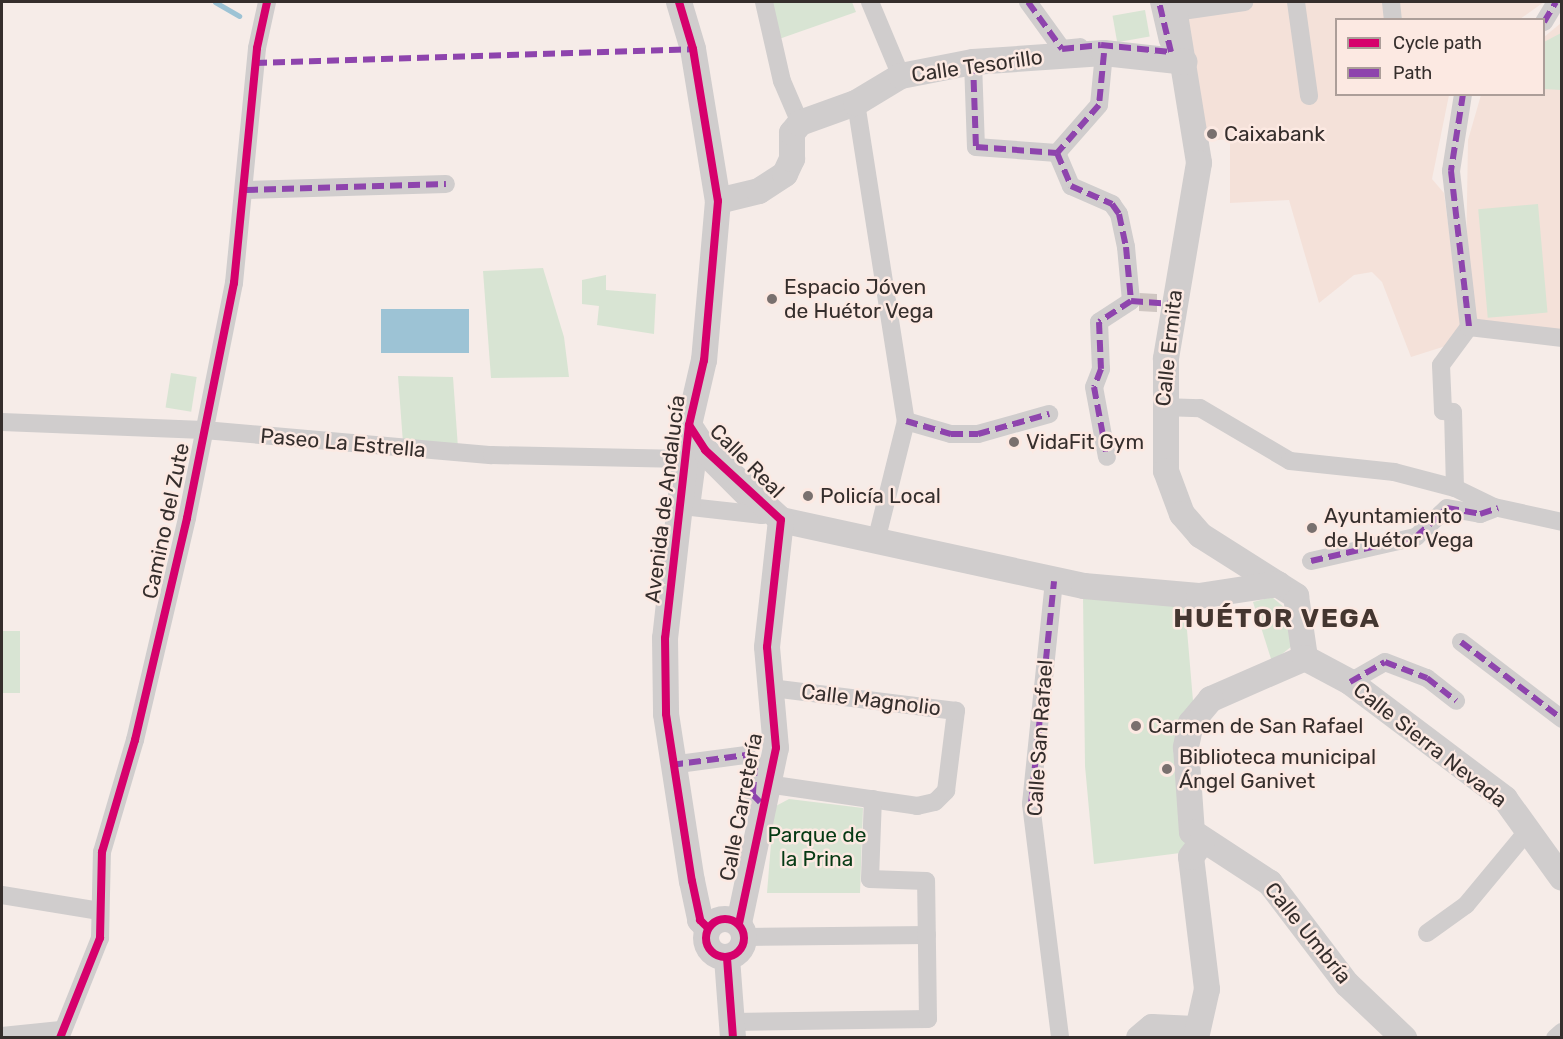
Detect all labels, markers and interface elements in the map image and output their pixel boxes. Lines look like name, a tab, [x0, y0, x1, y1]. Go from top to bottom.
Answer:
legend	[1335, 18, 1545, 96]
text: Cycle path	[1393, 32, 1482, 54]
street label: Calle Tesorillo	[910, 44, 1044, 88]
text: Path	[1393, 62, 1432, 84]
place label: Caixabank	[1224, 121, 1325, 147]
marker: Caixabank	[1205, 127, 1219, 141]
place label: Espacio Jóven de Huétor Vega	[784, 274, 935, 324]
street label: Calle Ermita	[1150, 289, 1188, 407]
marker: Espacio Jóven de Huétor Vega	[765, 292, 779, 306]
street label: Avenida de Andalucía	[640, 393, 690, 605]
street label: Calle Real	[705, 419, 789, 503]
street label: Paseo La Estrella	[259, 423, 427, 463]
place label: VidaFit Gym	[1026, 429, 1144, 455]
marker: VidaFit Gym	[1007, 435, 1021, 449]
street label: Camino del Zute	[137, 441, 195, 601]
place label: Policía Local	[820, 483, 941, 509]
marker: Policía Local	[801, 489, 815, 503]
place label: Ayuntamiento de Huétor Vega	[1324, 503, 1475, 553]
marker: Ayuntamiento de Huétor Vega	[1305, 521, 1319, 535]
district label: HUÉTOR VEGA	[1173, 603, 1381, 635]
street label: Calle San Rafael	[1022, 659, 1058, 817]
street label: Calle Sierra Nevada	[1348, 677, 1512, 813]
street label: Calle Magnolio	[800, 679, 942, 721]
place label: Carmen de San Rafael	[1148, 713, 1363, 739]
marker: Carmen de San Rafael	[1129, 719, 1143, 733]
street label: Calle Carretería	[714, 731, 768, 883]
place label: Biblioteca municipal Ángel Ganivet	[1179, 744, 1376, 794]
marker: Biblioteca municipal Ángel Ganivet	[1160, 762, 1174, 776]
park label: Parque de la Prina	[768, 822, 866, 872]
street label: Calle Umbría	[1259, 877, 1357, 989]

